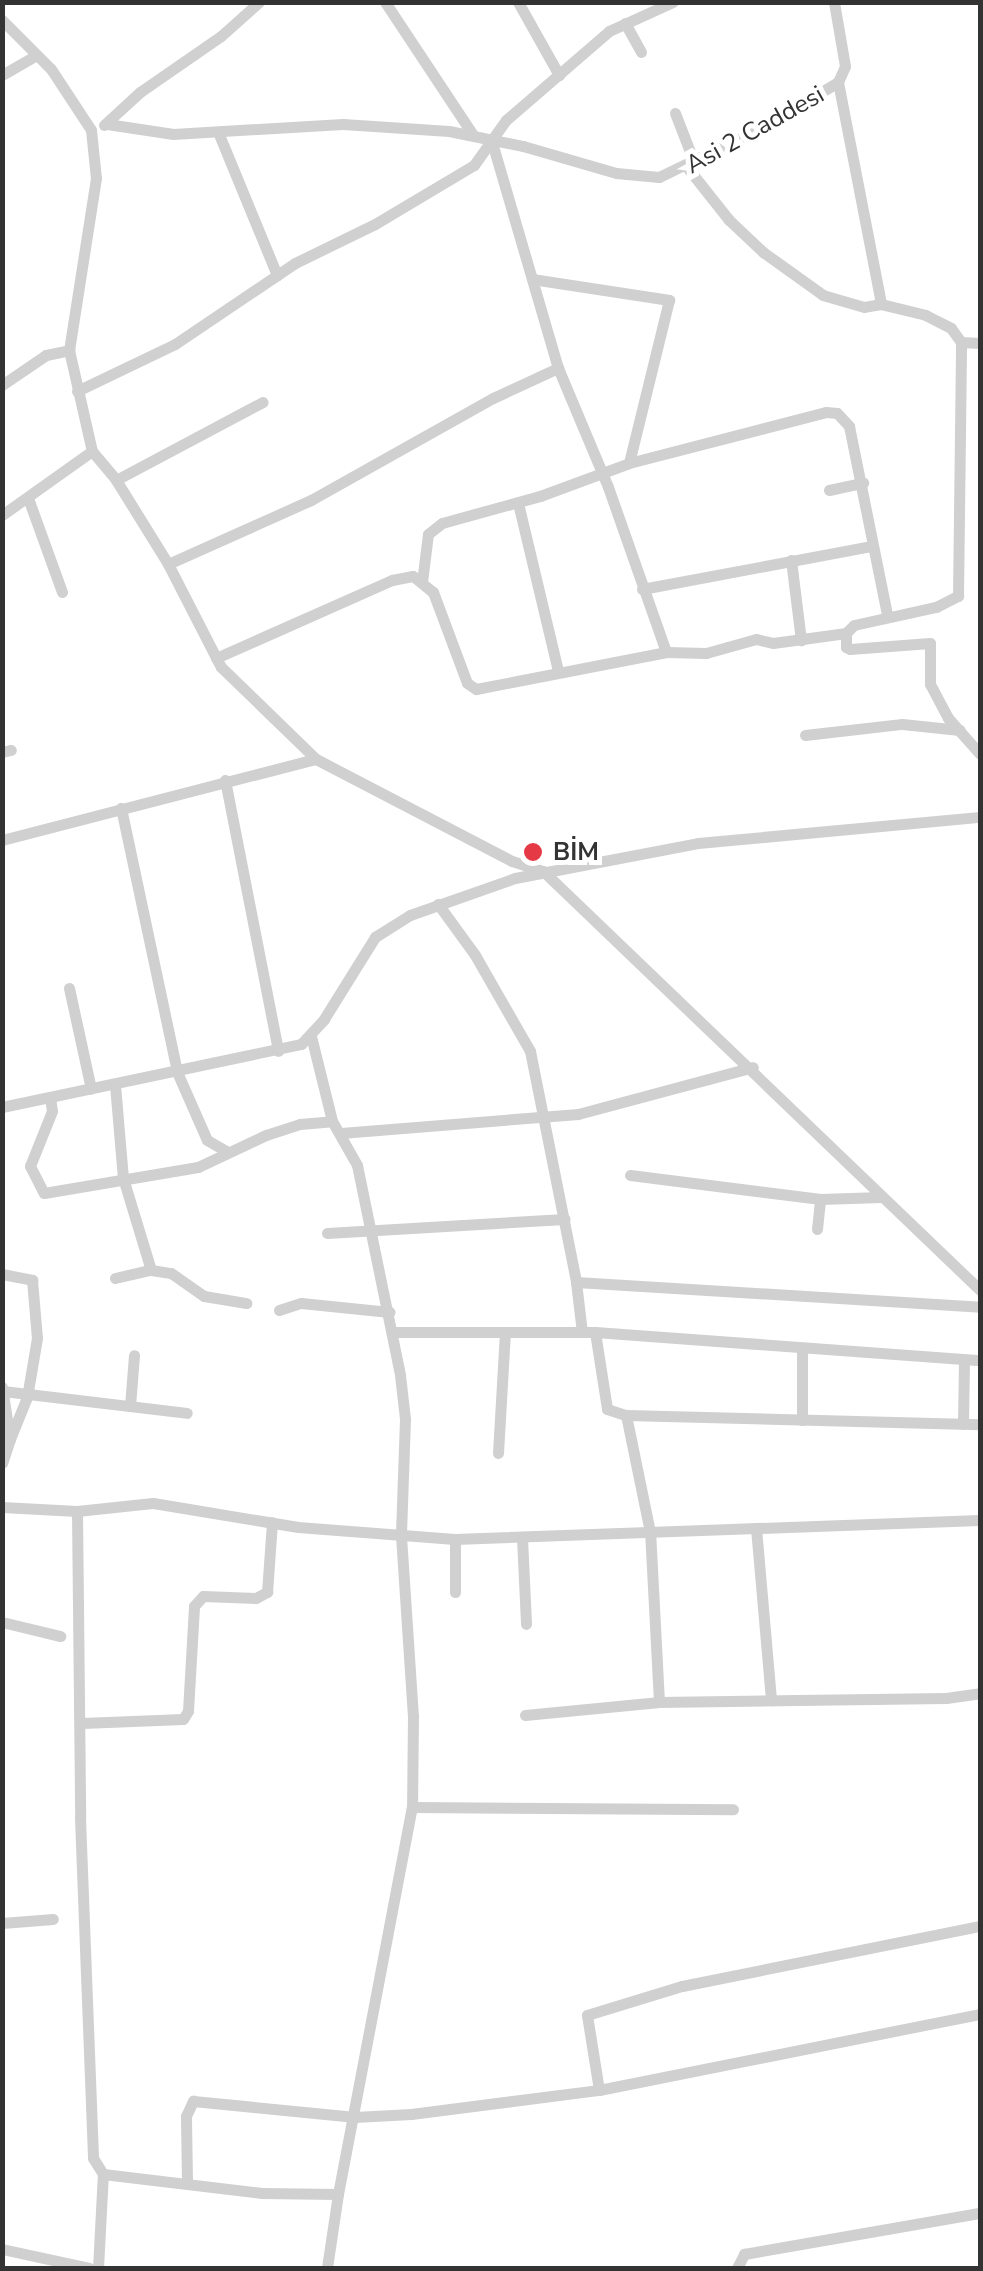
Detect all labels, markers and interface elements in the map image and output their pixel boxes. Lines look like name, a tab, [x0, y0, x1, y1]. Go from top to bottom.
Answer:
street label: Asi 2 Caddesi	[681, 80, 829, 180]
place label: BİM	[553, 837, 599, 867]
marker: BİM	[522, 841, 544, 863]

